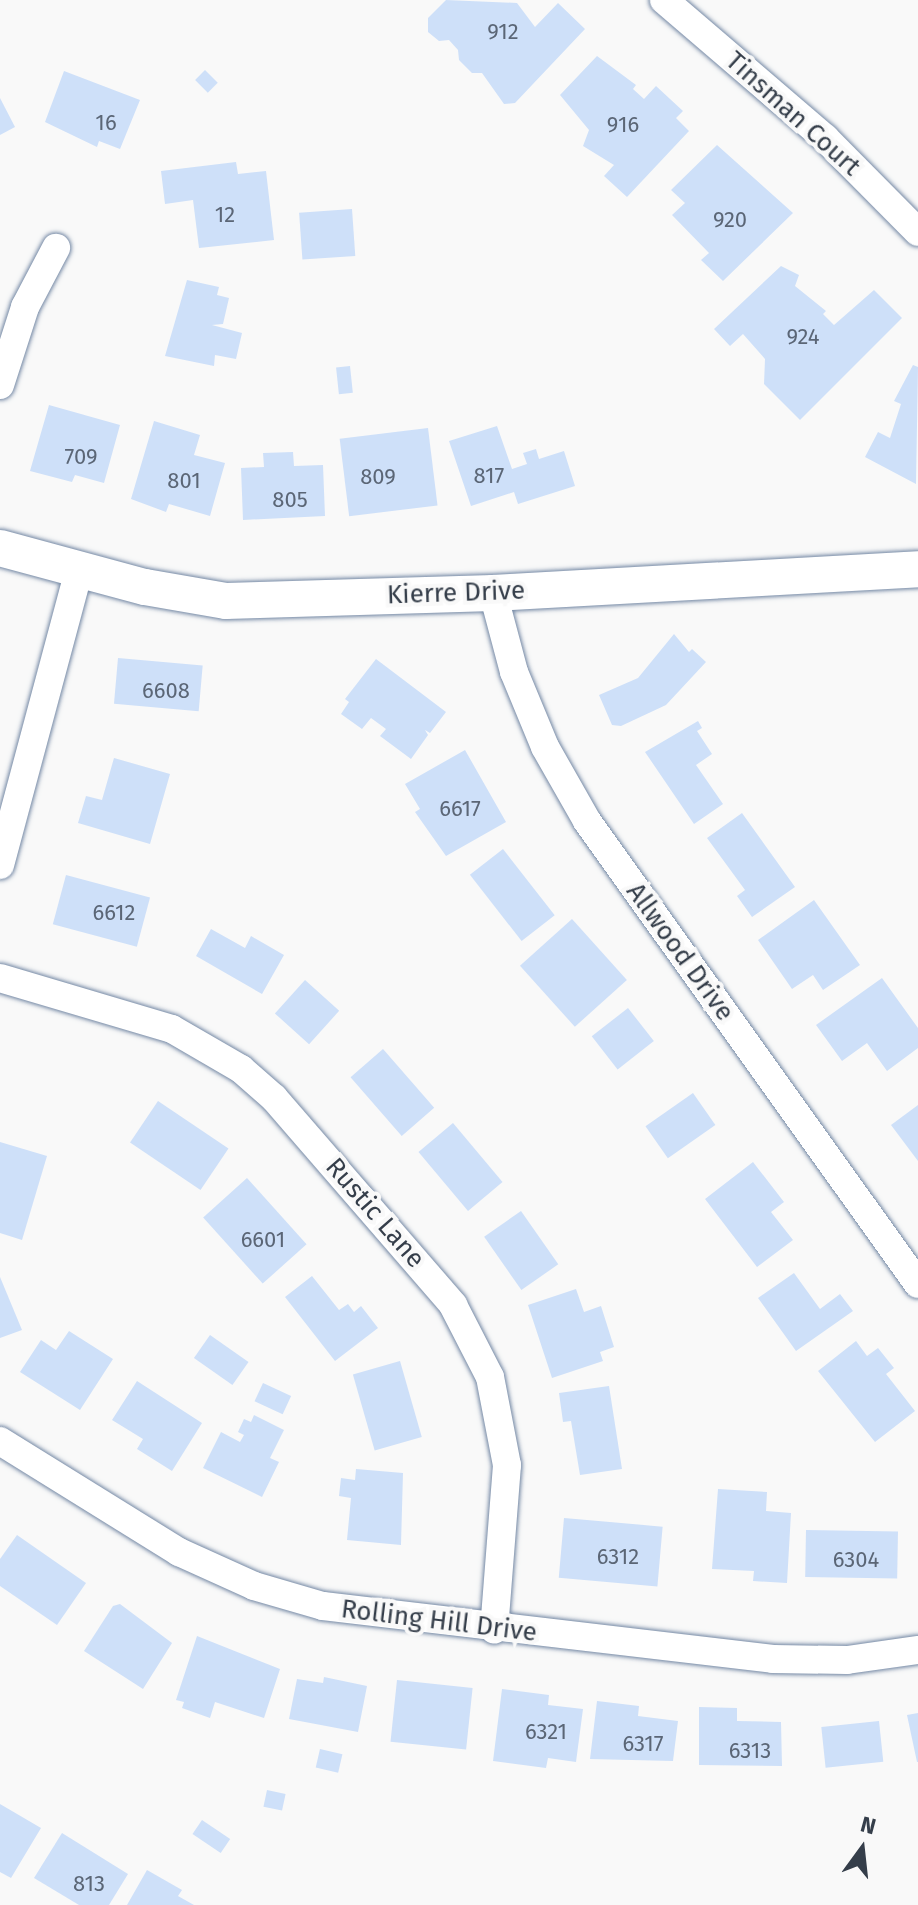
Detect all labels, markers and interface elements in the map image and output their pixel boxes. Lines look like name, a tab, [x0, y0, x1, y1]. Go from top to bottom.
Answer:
house number: 912	[487, 19, 519, 45]
street label: Tinsman Court	[719, 45, 867, 183]
house number: 16	[95, 110, 117, 136]
house number: 916	[607, 112, 639, 138]
house number: 12	[215, 202, 235, 228]
house number: 920	[713, 207, 747, 233]
house number: 924	[786, 324, 820, 350]
house number: 709	[64, 444, 98, 470]
house number: 817	[474, 463, 504, 489]
house number: 809	[360, 464, 396, 490]
house number: 801	[167, 468, 201, 494]
house number: 805	[272, 487, 308, 513]
street label: Kierre Drive	[386, 575, 526, 611]
house number: 6608	[142, 678, 190, 704]
house number: 6617	[439, 796, 481, 822]
street label: Allwood Drive	[620, 877, 740, 1027]
house number: 6612	[93, 900, 135, 926]
street label: Rustic Lane	[319, 1152, 431, 1274]
house number: 6601	[241, 1227, 285, 1253]
house number: 6312	[597, 1544, 639, 1570]
house number: 6304	[833, 1547, 879, 1573]
street label: Rolling Hill Drive	[339, 1594, 539, 1648]
house number: 6321	[525, 1719, 567, 1745]
house number: 6317	[622, 1731, 664, 1757]
house number: 6313	[729, 1738, 771, 1764]
north arrow	[822, 1809, 902, 1889]
text: N	[858, 1810, 879, 1840]
house number: 813	[73, 1871, 105, 1897]

